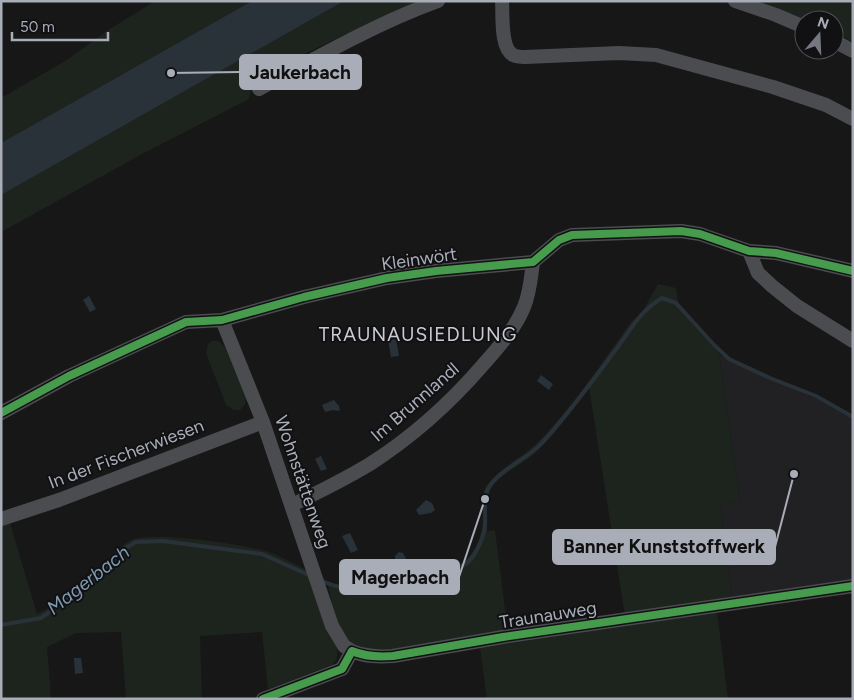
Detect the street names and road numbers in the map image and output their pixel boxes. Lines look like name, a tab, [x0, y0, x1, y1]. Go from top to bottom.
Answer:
street label: Kleinwört	[380, 243, 458, 275]
street label: Im Brunnlandl	[366, 358, 464, 446]
street label: Wohnstättenweg	[270, 413, 336, 551]
street label: In der Fischerwiesen	[45, 414, 207, 494]
street label: Traunauweg	[498, 596, 598, 634]

